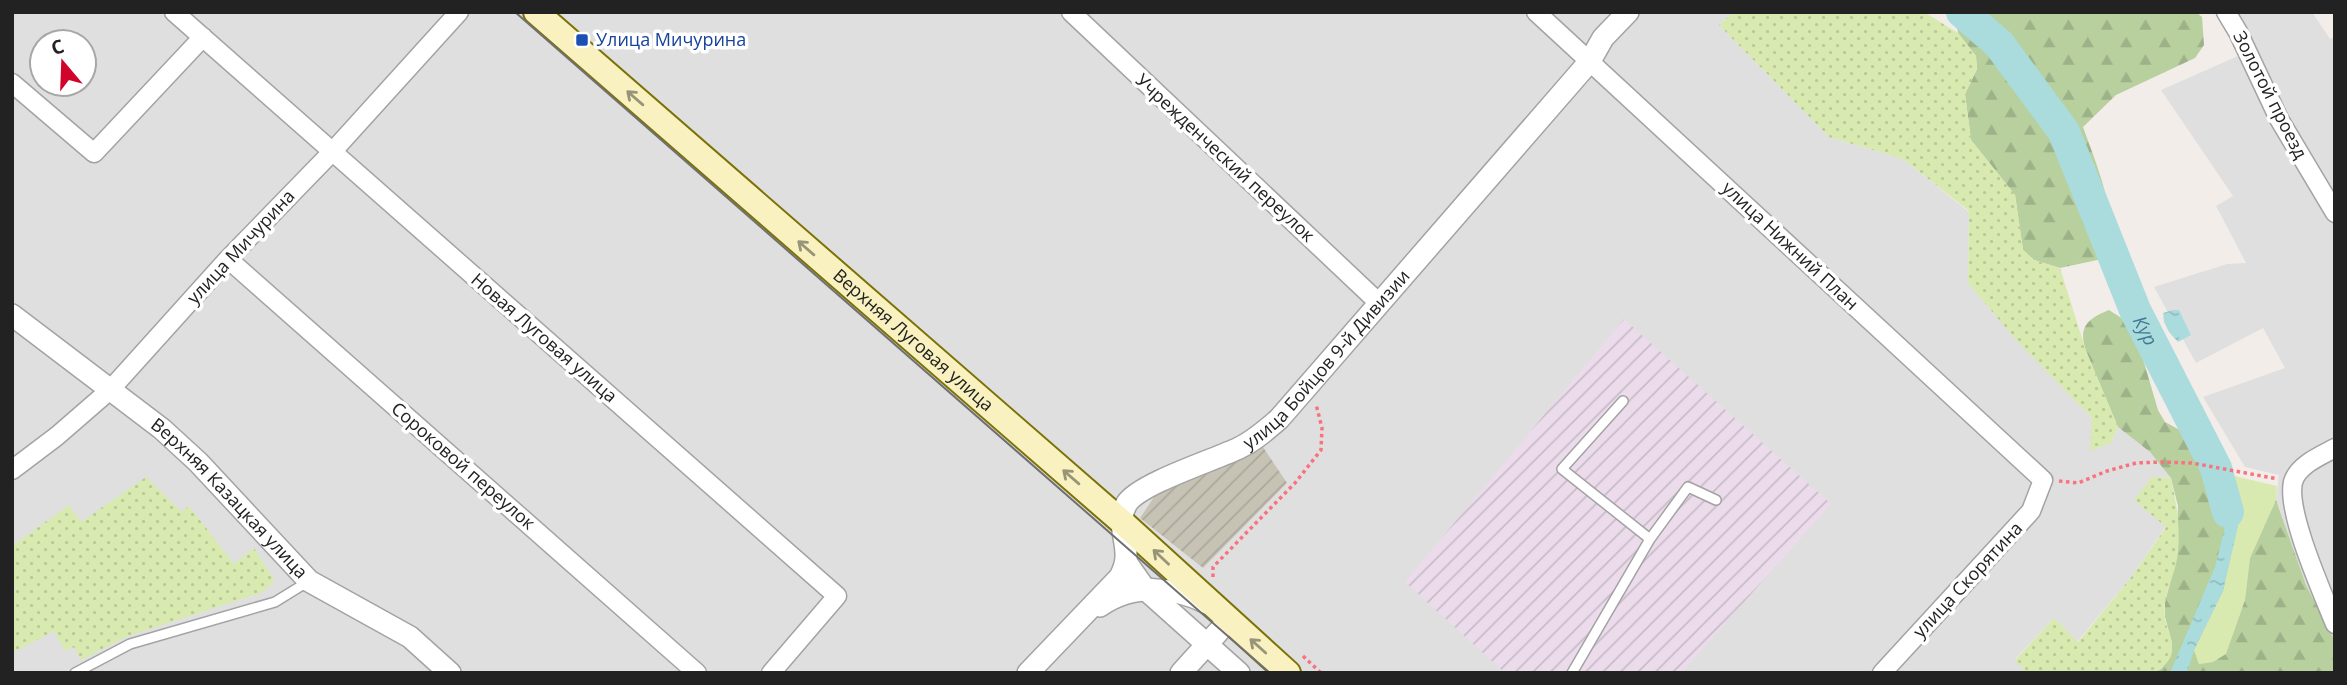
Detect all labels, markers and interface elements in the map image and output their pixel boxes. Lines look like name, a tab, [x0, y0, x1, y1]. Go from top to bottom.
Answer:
place label: Улица Мичурина	[596, 27, 746, 51]
street label: Золотой проезд	[2228, 27, 2313, 162]
north arrow	[28, 28, 98, 98]
marker: Улица Мичурина	[574, 32, 590, 48]
text: С	[48, 33, 67, 61]
street label: Учрежденческий переулок	[1131, 68, 1321, 247]
one-way arrow	[626, 90, 644, 106]
street label: улица Нижний План	[1717, 176, 1864, 315]
street label: улица Мичурина	[181, 184, 300, 309]
one-way arrow	[797, 240, 815, 256]
street label: Верхняя Луговая улица	[828, 263, 999, 416]
street label: улица Бойцов 9-й Дивизии	[1238, 264, 1414, 454]
street label: Новая Луговая улица	[466, 267, 623, 407]
water label: Кур	[2127, 311, 2164, 350]
street label: Сороковой переулок	[387, 396, 541, 535]
street label: Верхняя Казацкая улица	[147, 412, 314, 583]
one-way arrow	[1062, 469, 1080, 485]
street label: улица Скорятина	[1907, 516, 2027, 643]
one-way arrow	[1152, 549, 1170, 565]
one-way arrow	[1250, 638, 1267, 655]

